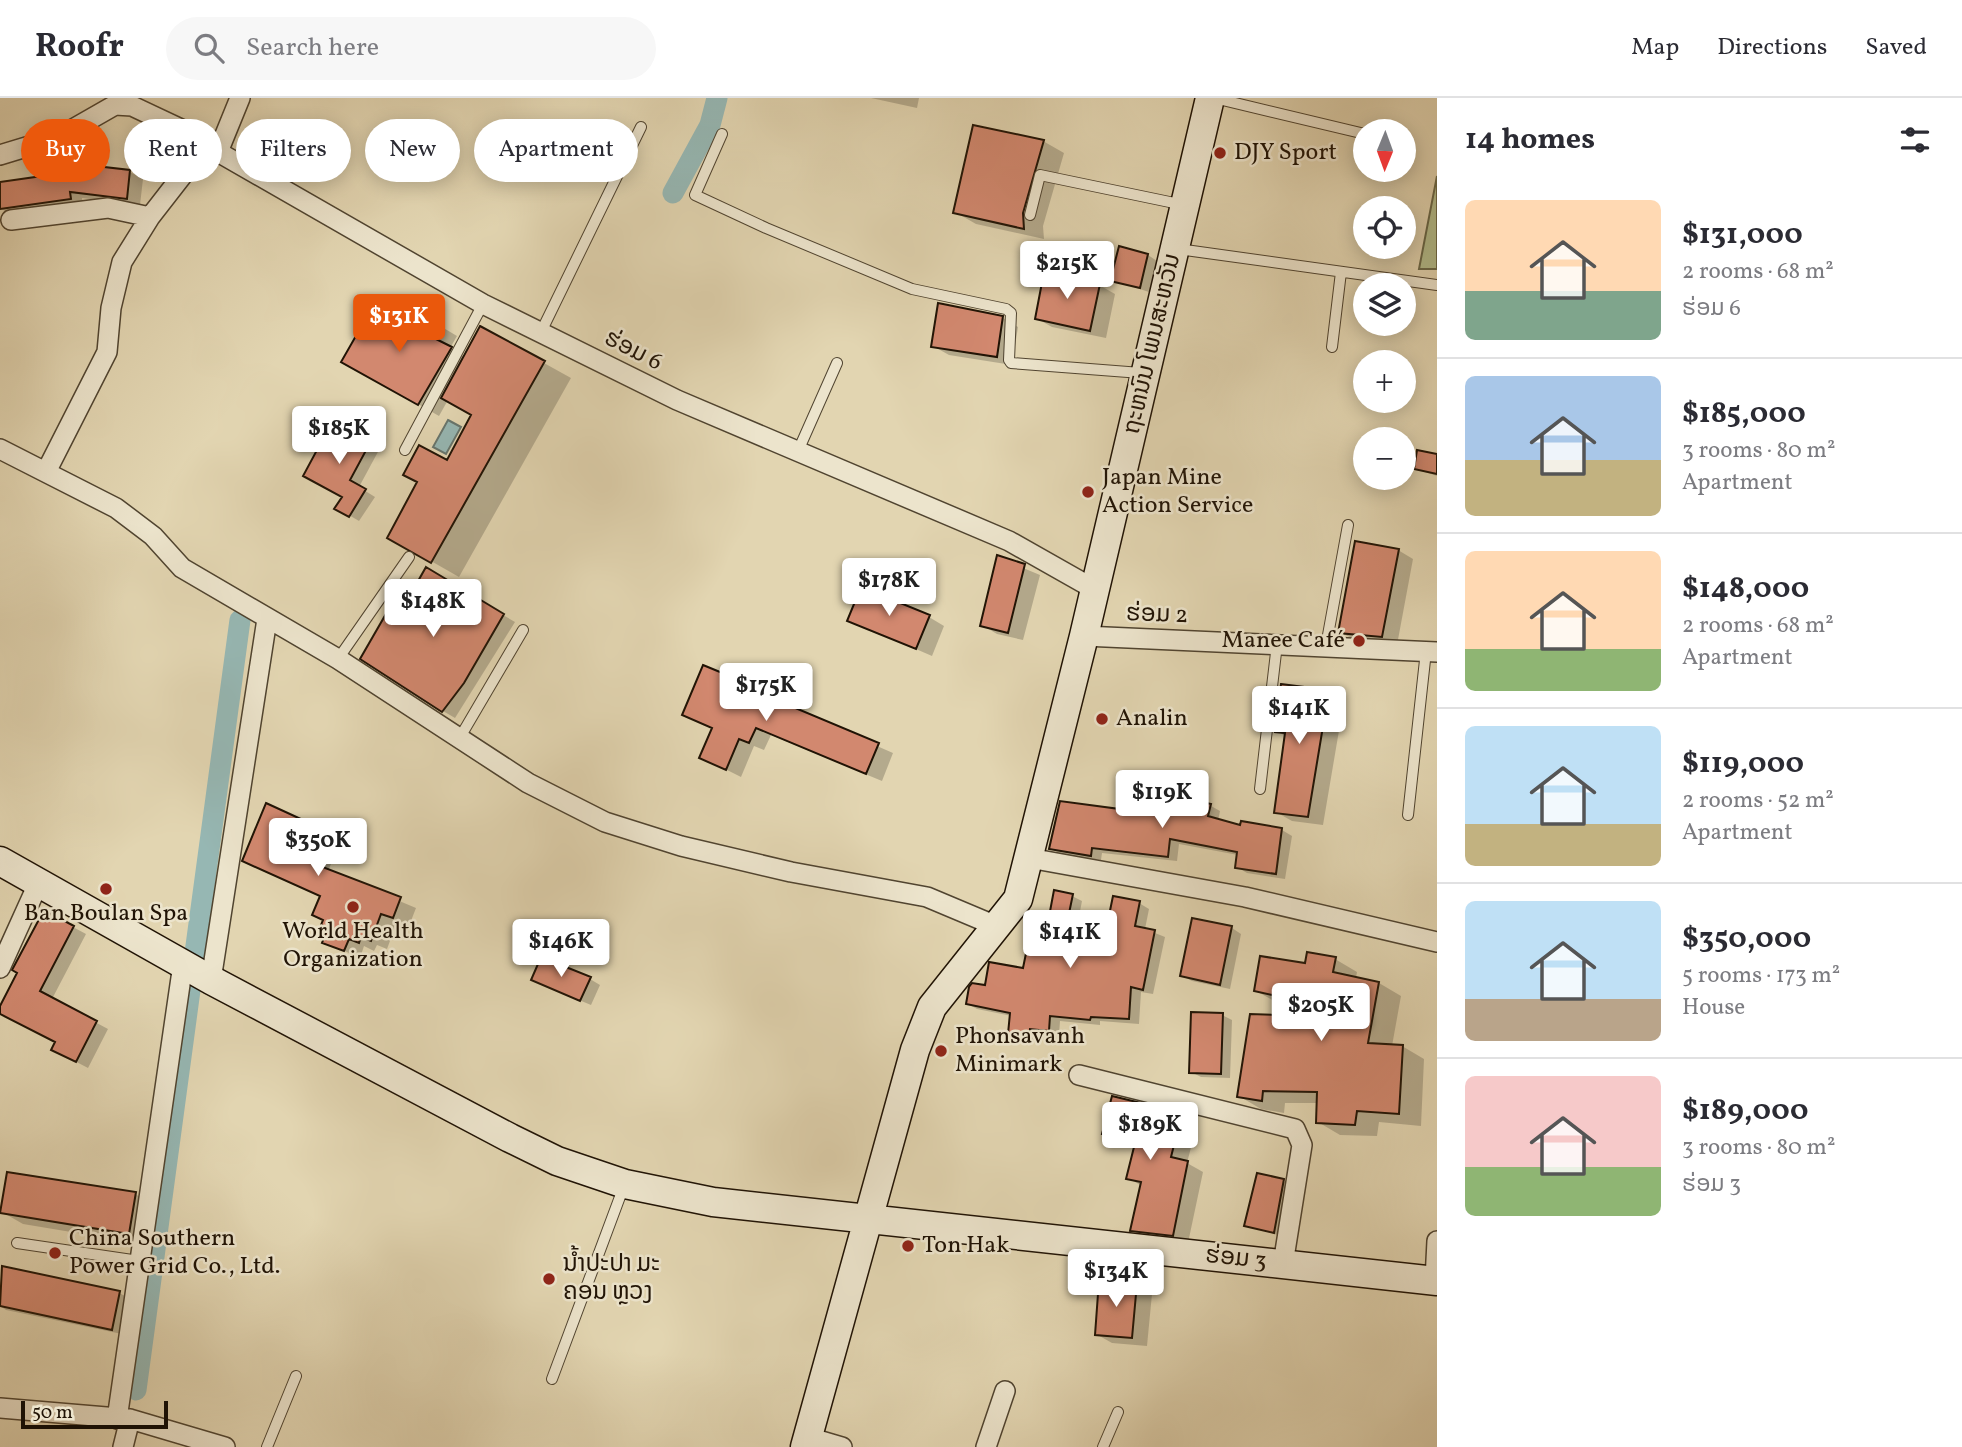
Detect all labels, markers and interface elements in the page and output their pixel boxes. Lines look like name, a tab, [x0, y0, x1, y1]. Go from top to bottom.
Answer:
search box	[166, 17, 656, 80]
text: Roofr	[35, 25, 124, 71]
icon: search	[190, 29, 228, 67]
text: Search here	[246, 30, 379, 66]
text: Map	[1631, 31, 1679, 65]
text: Directions	[1717, 31, 1827, 65]
text: Saved	[1865, 31, 1927, 65]
chip: Buy	[21, 119, 110, 182]
chip: Rent	[124, 119, 222, 182]
chip: Filters	[236, 119, 351, 182]
chip: New	[365, 119, 460, 182]
chip: Apartment	[474, 119, 638, 182]
north arrow	[1353, 119, 1416, 182]
map controls	[1353, 119, 1416, 490]
text: 14 homes	[1465, 119, 1595, 161]
icon: filters	[1896, 121, 1934, 159]
place label: DJY Sport	[1234, 136, 1337, 170]
marker: DJY Sport	[1212, 145, 1228, 161]
button: locate	[1353, 196, 1416, 259]
text: $131,000	[1682, 214, 1803, 256]
icon: home	[1521, 228, 1605, 312]
pin: $215K	[1018, 242, 1116, 301]
text: $215K	[1036, 248, 1098, 280]
street label: ຖະຫນົນ ໂພນສະຫວັນ	[1116, 250, 1190, 438]
text: 2 rooms · 68 m²	[1682, 256, 1834, 288]
button: layers	[1353, 273, 1416, 336]
text: ຮ່ອມ 6	[1682, 293, 1741, 325]
pin: $131K	[350, 294, 448, 354]
text: $131K	[369, 301, 429, 333]
street label: ຮ່ອມ 6	[598, 322, 668, 380]
button: +	[1353, 350, 1416, 413]
text: $185,000	[1682, 393, 1806, 435]
icon: home	[1521, 404, 1605, 488]
pin: $185K	[290, 406, 388, 466]
text: $185K	[308, 413, 370, 445]
button: −	[1353, 427, 1416, 490]
text: 3 rooms · 80 m²	[1682, 435, 1835, 467]
place label: Japan Mine Action Service	[1102, 461, 1253, 523]
text: Apartment	[1682, 467, 1793, 499]
marker: Japan Mine Action Service	[1080, 484, 1096, 500]
pin: $178K	[840, 559, 938, 618]
text: $178K	[858, 565, 920, 597]
text: $148,000	[1682, 568, 1809, 610]
icon: home	[1521, 579, 1605, 663]
pin: $148K	[384, 580, 482, 639]
text: $148K	[401, 586, 466, 618]
street label: ຮ່ອມ 2	[1125, 597, 1189, 633]
text: 2 rooms · 68 m²	[1682, 610, 1834, 642]
place label: Manee Café	[1222, 624, 1345, 658]
marker: Manee Café	[1351, 633, 1367, 649]
text: Apartment	[1682, 642, 1793, 674]
pin: $175K	[717, 664, 815, 723]
text: $175K	[736, 670, 796, 702]
pin: $141K	[1250, 686, 1348, 746]
text: $141K	[1268, 693, 1330, 725]
place label: Analin	[1116, 702, 1188, 736]
marker: Analin	[1094, 711, 1110, 727]
text: $119,000	[1682, 743, 1804, 785]
icon: home	[1521, 754, 1605, 838]
pin: $119K	[1113, 770, 1211, 830]
text: $119K	[1132, 777, 1192, 809]
text: 2 rooms · 52 m²	[1682, 785, 1834, 817]
text: Apartment	[1682, 817, 1793, 849]
pin: $350K	[269, 818, 367, 878]
text: $350K	[285, 825, 351, 857]
marker: Ban Boulan Spa	[98, 881, 114, 897]
place label: Ban Boulan Spa	[24, 897, 188, 931]
marker: World Health Organization	[345, 899, 361, 915]
pin: $141K	[1021, 910, 1119, 970]
place label: World Health Organization	[282, 915, 424, 977]
text: $141K	[1039, 917, 1101, 949]
text: $350,000	[1682, 918, 1811, 960]
pin: $146K	[512, 920, 610, 979]
text: $146K	[528, 926, 594, 958]
icon: home	[1521, 929, 1605, 1013]
text: 5 rooms · 173 m²	[1682, 960, 1840, 992]
pin: $205K	[1272, 984, 1370, 1043]
text: $205K	[1288, 990, 1354, 1022]
text: House	[1682, 992, 1745, 1024]
place label: Phonsavanh Minimark	[955, 1020, 1085, 1082]
marker: Phonsavanh Minimark	[933, 1043, 949, 1059]
text: $189,000	[1682, 1090, 1808, 1132]
pin: $189K	[1101, 1102, 1199, 1162]
icon: home	[1521, 1104, 1605, 1188]
text: $189K	[1118, 1109, 1182, 1141]
text: 3 rooms · 80 m²	[1682, 1132, 1835, 1164]
text: ຮ່ອມ 3	[1682, 1169, 1741, 1201]
place label: China Southern Power Grid Co., Ltd.	[69, 1222, 280, 1284]
place label: Ton Hak	[922, 1229, 1009, 1263]
marker: Ton Hak	[900, 1238, 916, 1254]
street label: ຮ່ອມ 3	[1204, 1239, 1268, 1279]
marker: China Southern Power Grid Co., Ltd.	[47, 1245, 63, 1261]
place label: ນ້ຳປະປາ ມະ ຄອນ ຫຼວງ	[563, 1245, 660, 1310]
pin: $134K	[1067, 1250, 1165, 1309]
text: $134K	[1084, 1256, 1148, 1288]
marker: ນ້ຳປະປາ ມະ ຄອນ ຫຼວງ	[541, 1271, 557, 1287]
scale bar	[21, 1398, 168, 1430]
text: 50 m	[32, 1400, 73, 1426]

